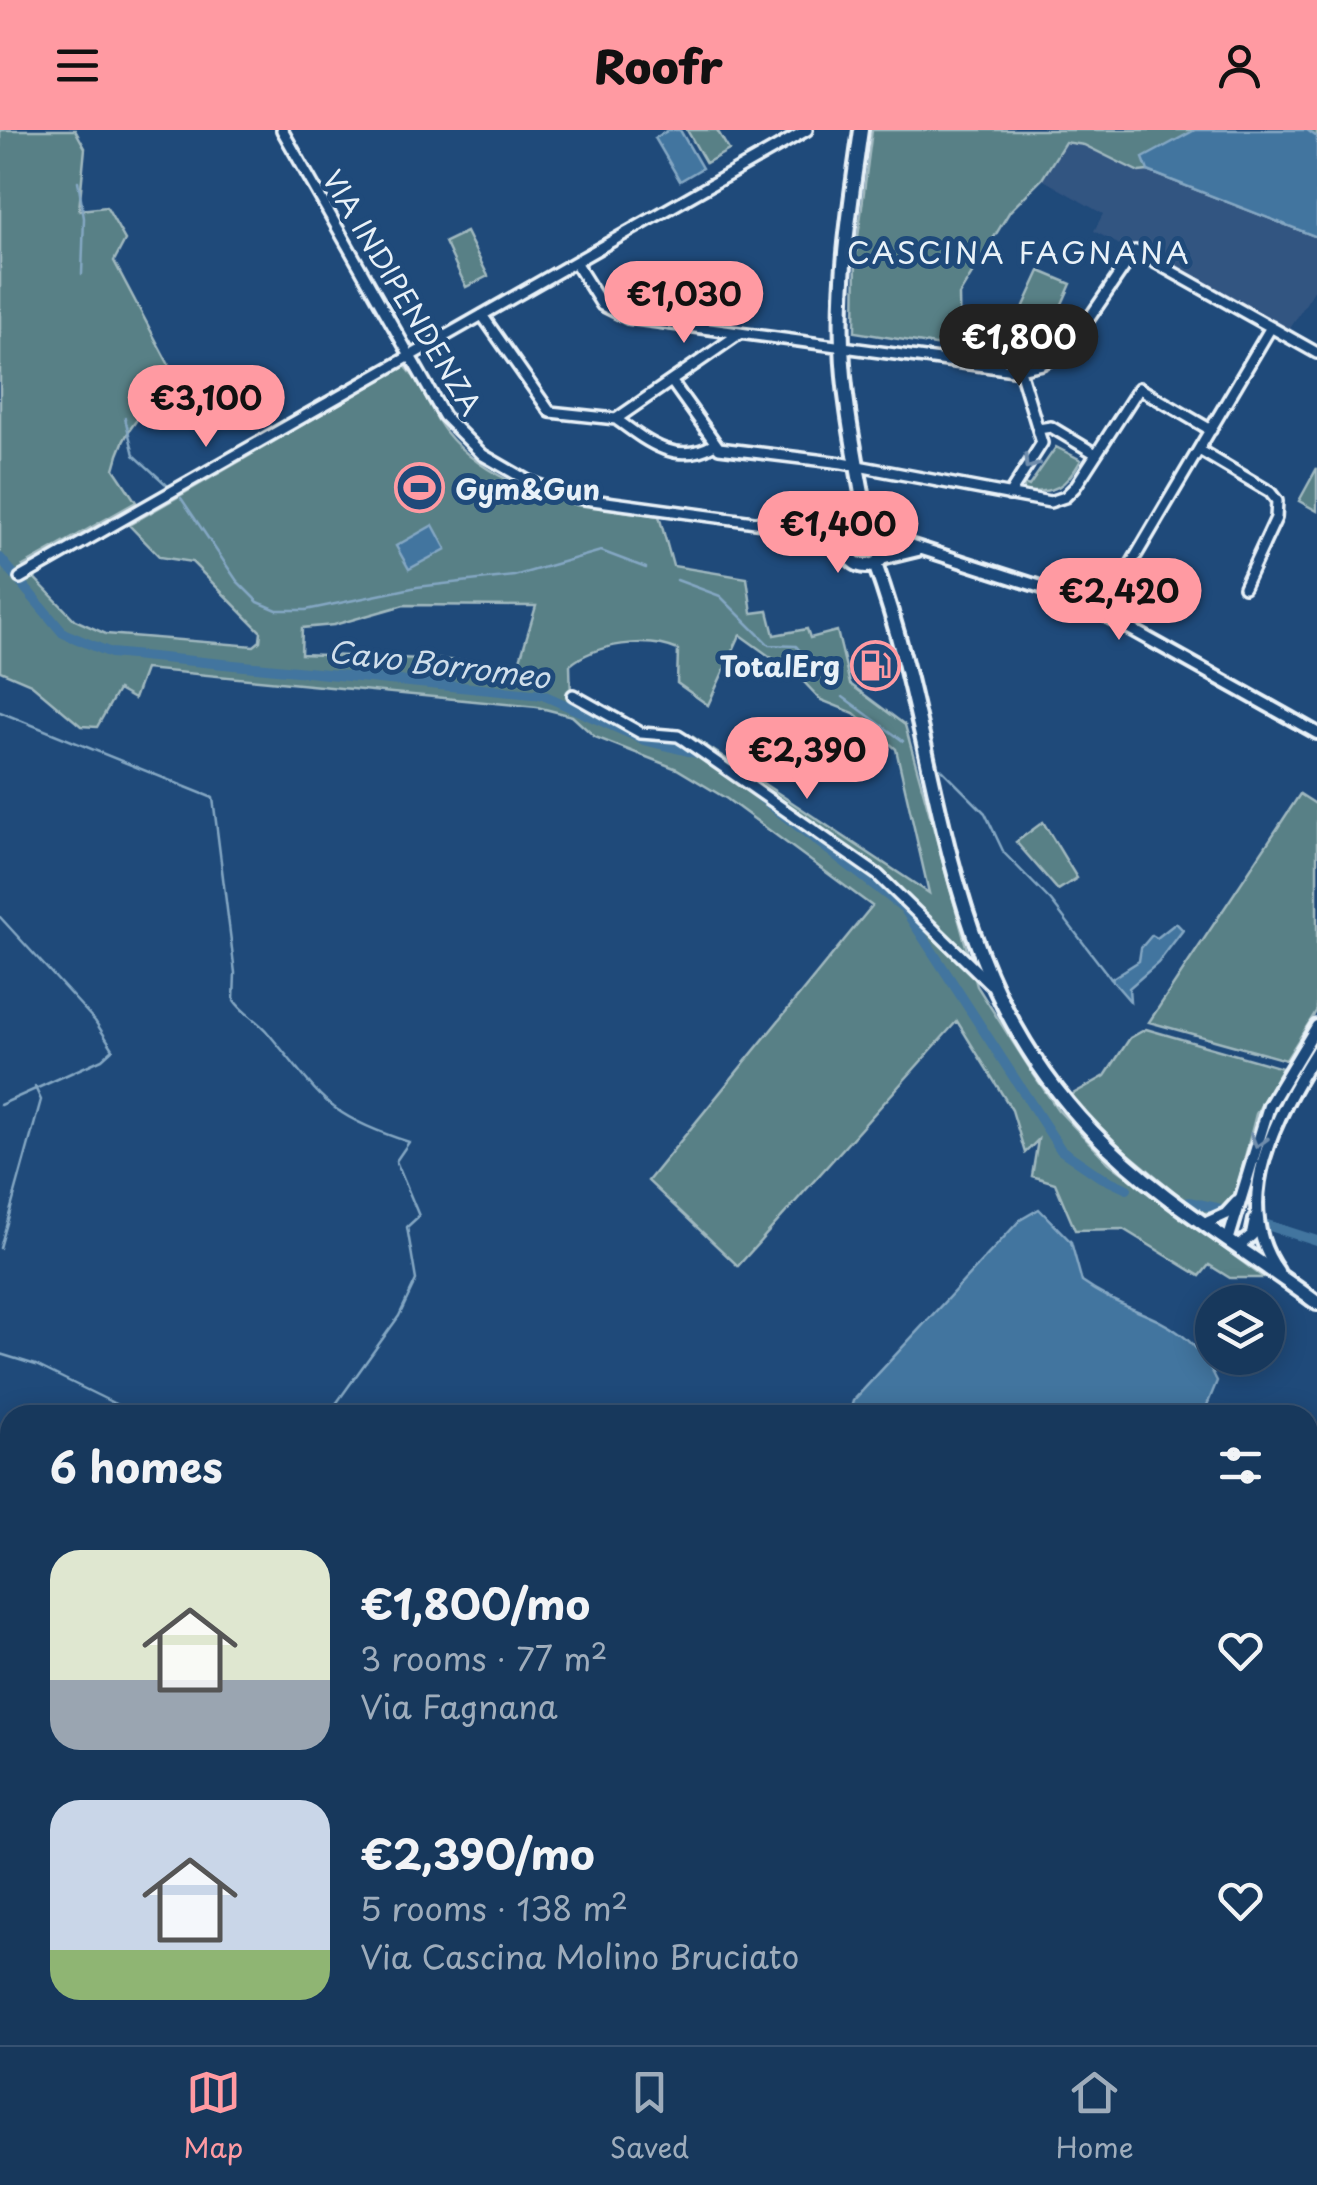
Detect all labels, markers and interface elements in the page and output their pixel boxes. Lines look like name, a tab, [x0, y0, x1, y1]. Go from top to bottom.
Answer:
text: Roofr	[594, 31, 723, 99]
icon: menu	[50, 38, 105, 93]
icon: person	[1212, 38, 1267, 93]
street label: VIA INDIPENDENZA	[312, 161, 494, 423]
district label: CASCINA FAGNANA	[847, 229, 1191, 274]
pin: €1,030	[603, 261, 765, 346]
text: €1,030	[626, 269, 742, 317]
pin: €1,800	[938, 304, 1100, 389]
text: €1,800	[961, 312, 1077, 360]
pin: €3,100	[125, 365, 287, 450]
text: €3,100	[150, 373, 262, 421]
one-way arrow	[1023, 453, 1042, 471]
sports icon: Gym&Gun	[394, 462, 446, 514]
place label: Gym&Gun	[455, 467, 600, 510]
pin: €1,400	[757, 491, 919, 576]
text: €1,400	[779, 499, 897, 547]
pin: €2,420	[1038, 558, 1200, 643]
text: €2,420	[1059, 566, 1179, 614]
water label: Cavo Borromeo	[326, 627, 554, 699]
fuel station icon: TotalErg	[849, 639, 901, 691]
place label: TotalErg	[719, 644, 840, 687]
pin: €2,390	[726, 717, 888, 802]
text: €2,390	[748, 725, 866, 773]
one-way arrow	[1249, 1131, 1270, 1148]
map controls	[1195, 1285, 1285, 1375]
button: layers	[1195, 1285, 1285, 1375]
text: 6 homes	[50, 1434, 223, 1497]
icon: filters	[1213, 1438, 1268, 1493]
text: €1,800/mo	[360, 1571, 590, 1634]
icon: home	[130, 1590, 250, 1710]
icon: heart	[1213, 1623, 1268, 1678]
text: 3 rooms · 77 m²	[360, 1634, 608, 1682]
text: Via Fagnana	[360, 1682, 558, 1730]
text: €2,390/mo	[360, 1821, 595, 1884]
icon: home	[130, 1840, 250, 1960]
icon: heart	[1213, 1873, 1268, 1928]
text: 5 rooms · 138 m²	[360, 1884, 628, 1932]
text: Via Cascina Molino Bruciato	[360, 1932, 799, 1980]
tab: Map	[183, 2065, 243, 2168]
tab: Saved	[610, 2065, 689, 2168]
tab: Home	[1056, 2065, 1134, 2168]

